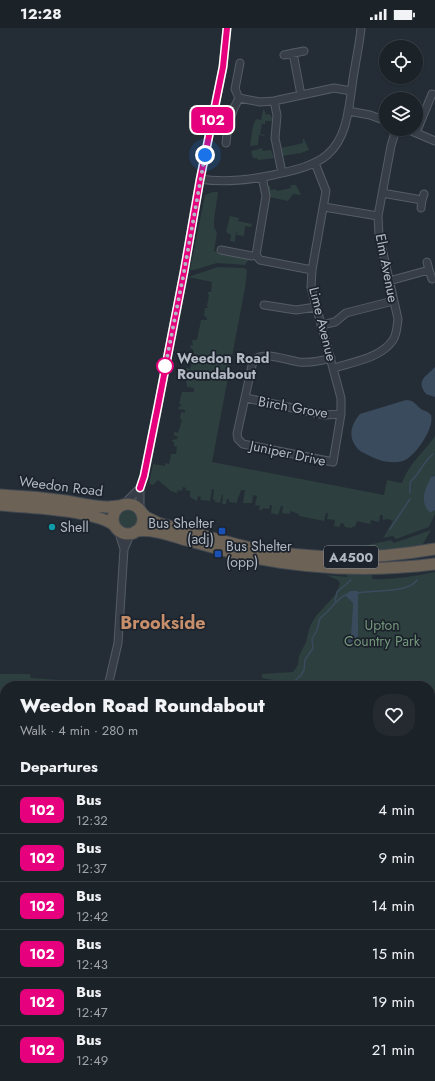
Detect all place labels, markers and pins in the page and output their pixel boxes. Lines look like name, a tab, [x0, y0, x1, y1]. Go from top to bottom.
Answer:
place label: Weedon Road Roundabout	[177, 348, 269, 384]
marker: Weedon Road Roundabout	[156, 357, 174, 375]
place label: Bus Shelter (adj)	[148, 513, 214, 549]
place label: Shell	[60, 517, 89, 537]
marker: Shell	[47, 522, 57, 532]
marker: Bus Shelter (adj)	[217, 526, 227, 536]
place label: Bus Shelter (opp)	[226, 536, 292, 572]
marker: Bus Shelter (opp)	[213, 549, 223, 559]

